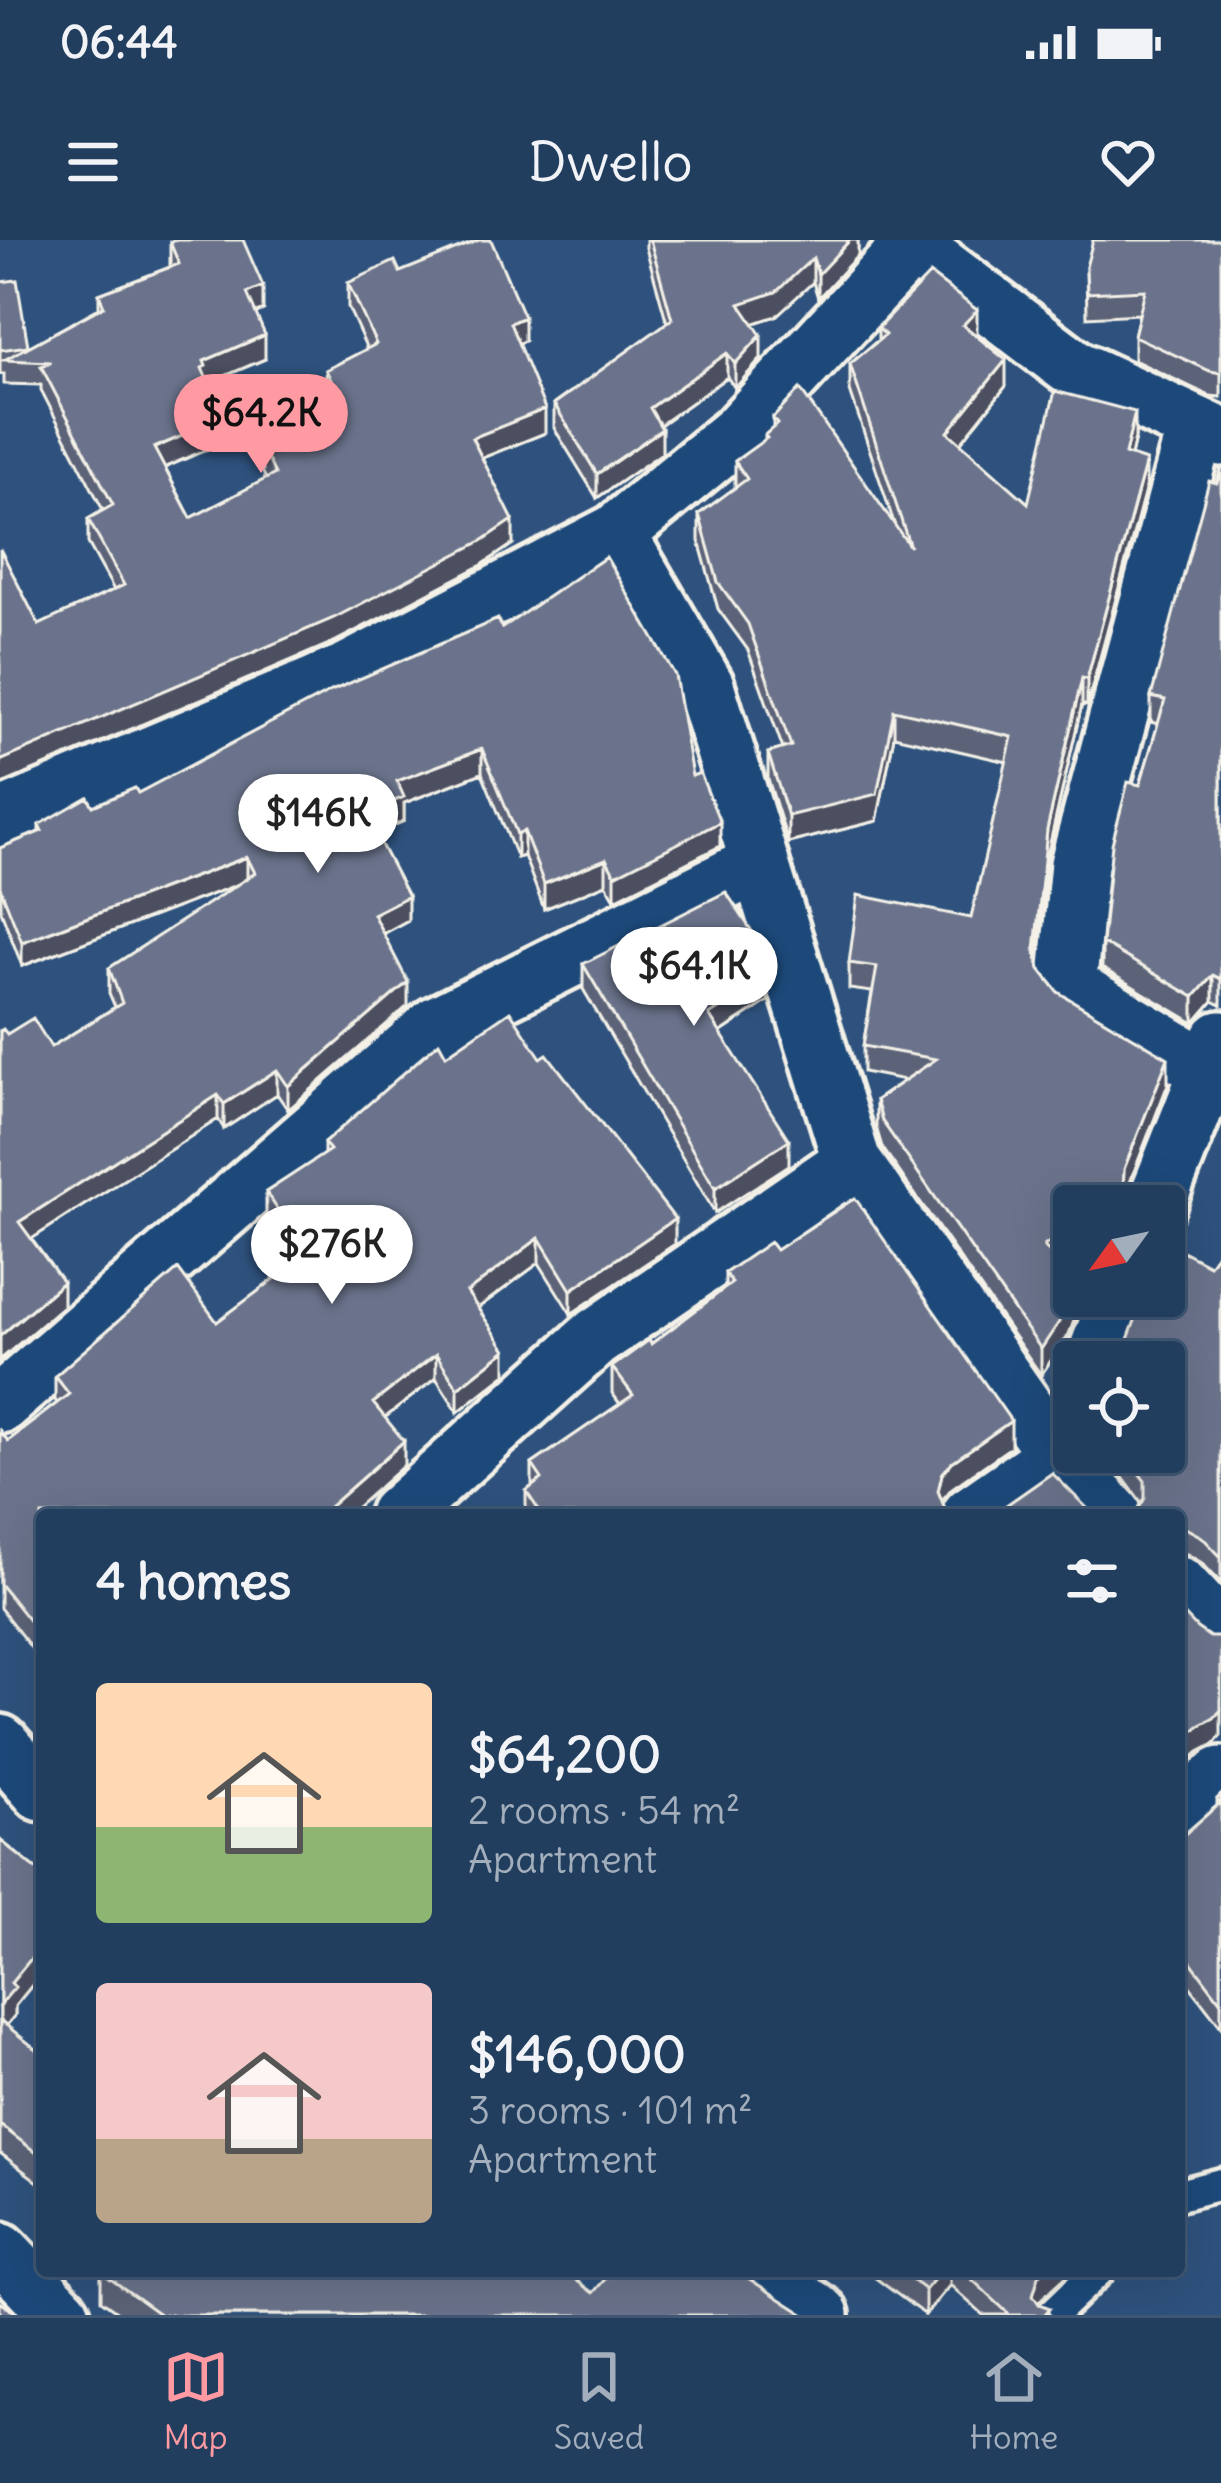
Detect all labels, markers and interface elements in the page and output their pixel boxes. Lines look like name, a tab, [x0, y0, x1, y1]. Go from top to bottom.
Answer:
text: 06:44	[60, 14, 178, 70]
text: Dwello	[528, 128, 693, 196]
icon: menu	[60, 129, 126, 195]
icon: heart	[1095, 129, 1161, 195]
pin: $64.2K	[163, 374, 359, 476]
text: $64.2K	[201, 388, 321, 437]
pin: $146K	[234, 774, 402, 876]
text: $146K	[265, 788, 371, 837]
pin: $64.1K	[596, 927, 792, 1029]
text: $64.1K	[638, 941, 750, 990]
north arrow	[1053, 1185, 1185, 1317]
map controls	[1053, 1185, 1185, 1473]
pin: $276K	[248, 1205, 416, 1307]
text: $276K	[278, 1219, 386, 1268]
button: locate	[1053, 1341, 1185, 1473]
icon: filters	[1059, 1548, 1125, 1614]
text: 4 homes	[96, 1549, 291, 1613]
text: $64,200	[468, 1722, 661, 1786]
icon: home	[192, 1731, 336, 1875]
text: 2 rooms · 54 m²	[468, 1786, 740, 1835]
text: Apartment	[468, 1835, 657, 1884]
text: $146,000	[468, 2022, 686, 2086]
icon: home	[192, 2031, 336, 2175]
text: 3 rooms · 101 m²	[468, 2086, 753, 2135]
text: Apartment	[468, 2135, 657, 2184]
tab: Map	[163, 2344, 229, 2458]
tab: Saved	[554, 2344, 644, 2458]
tab: Home	[969, 2344, 1058, 2458]

